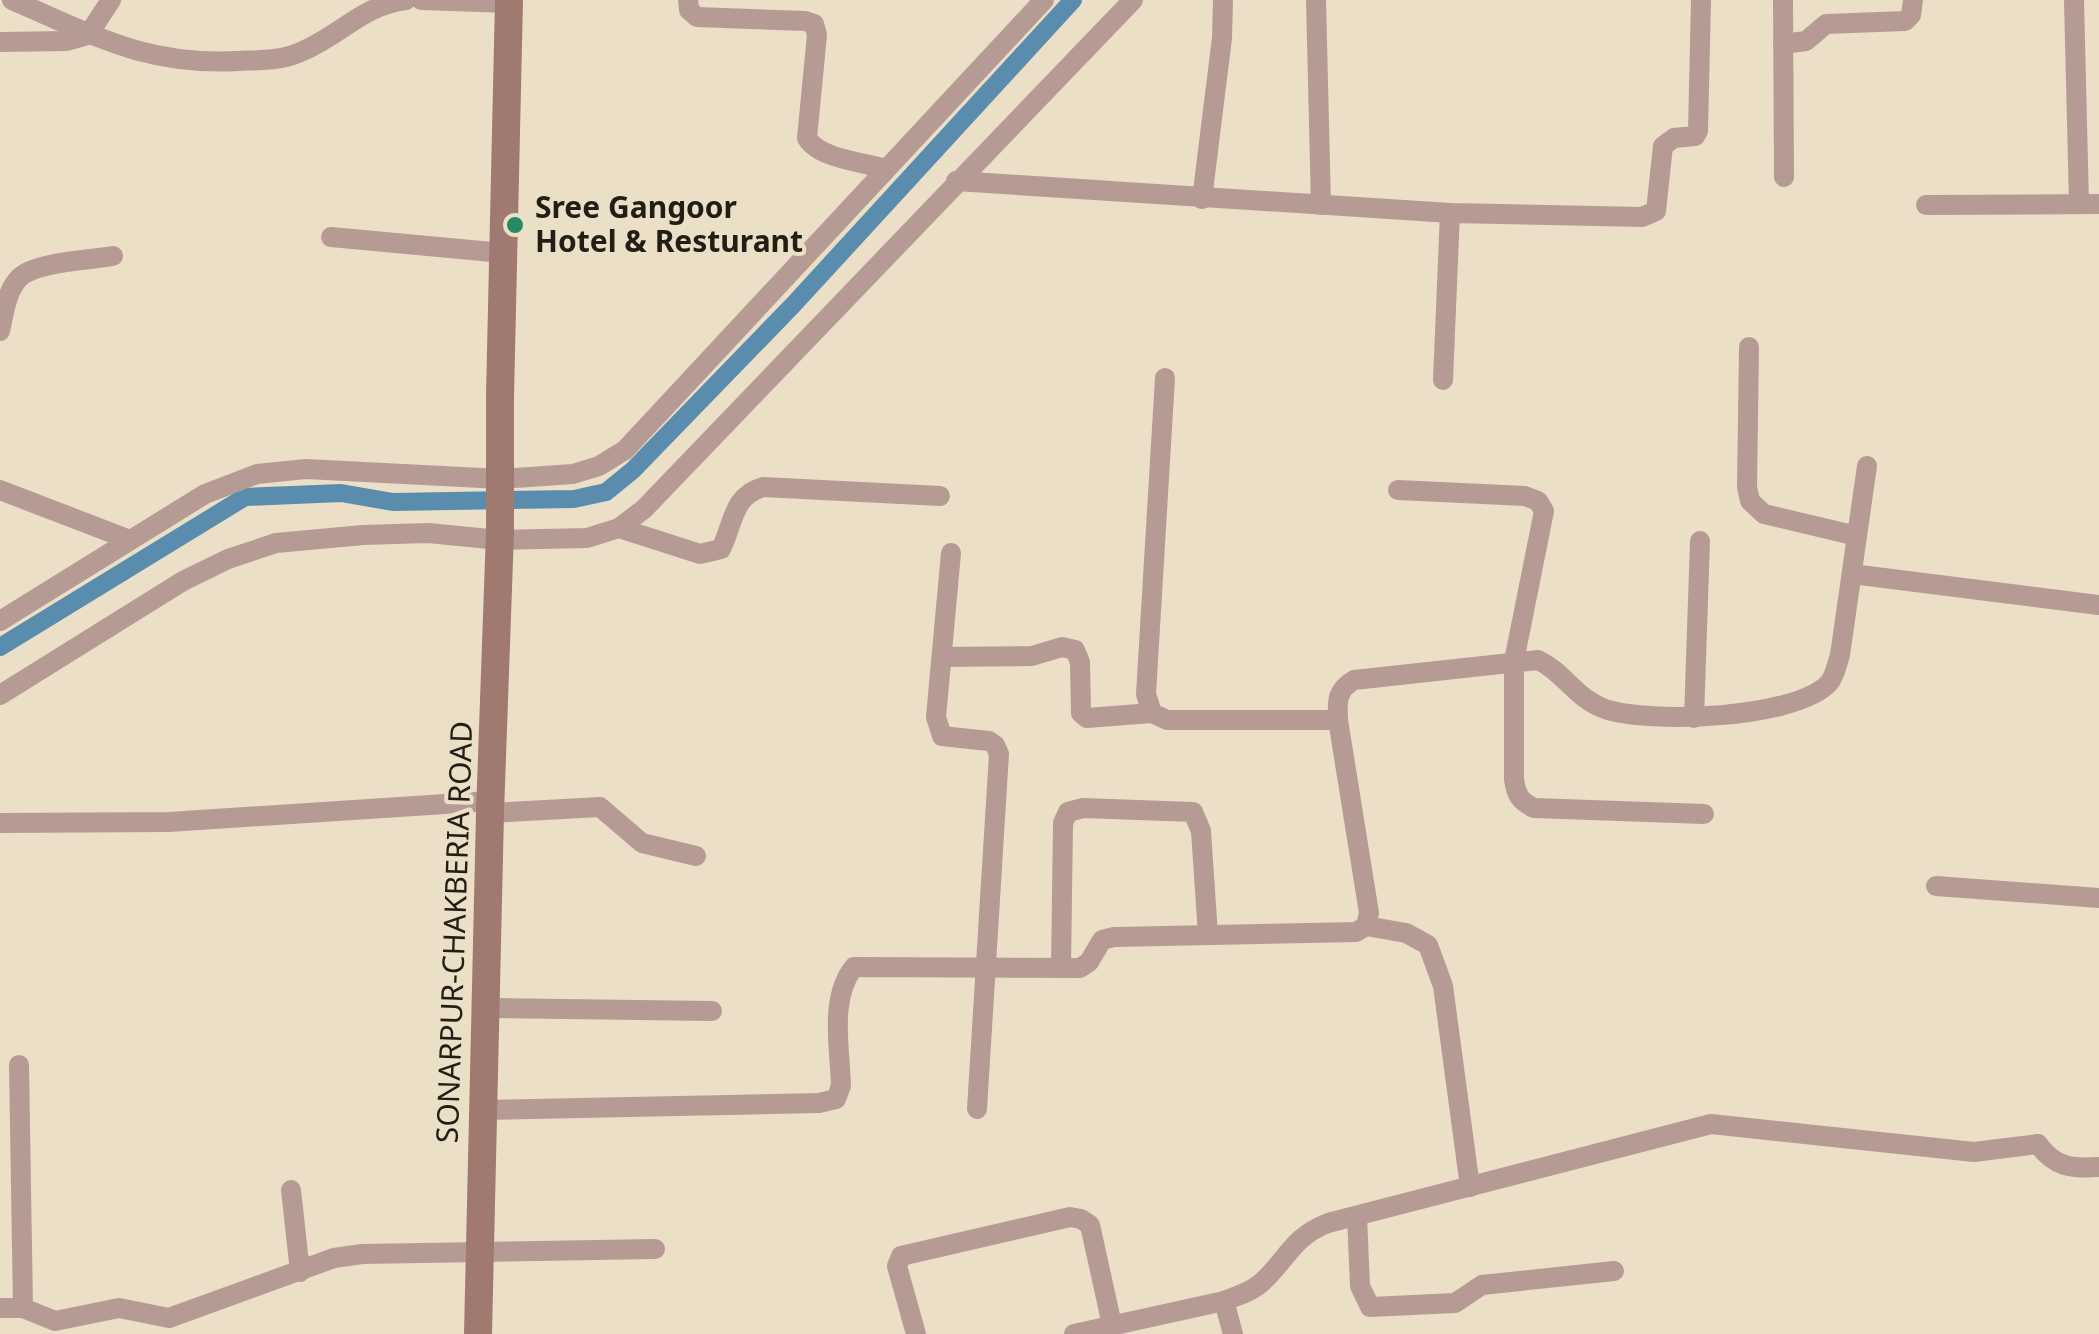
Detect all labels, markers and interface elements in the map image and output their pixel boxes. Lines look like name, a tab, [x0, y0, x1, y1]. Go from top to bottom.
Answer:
place label: Sree Gangoor Hotel & Resturant	[535, 186, 803, 261]
marker: Sree Gangoor Hotel & Resturant	[504, 214, 526, 236]
street label: SONARPUR-CHAKBERIA ROAD	[426, 720, 481, 1144]

